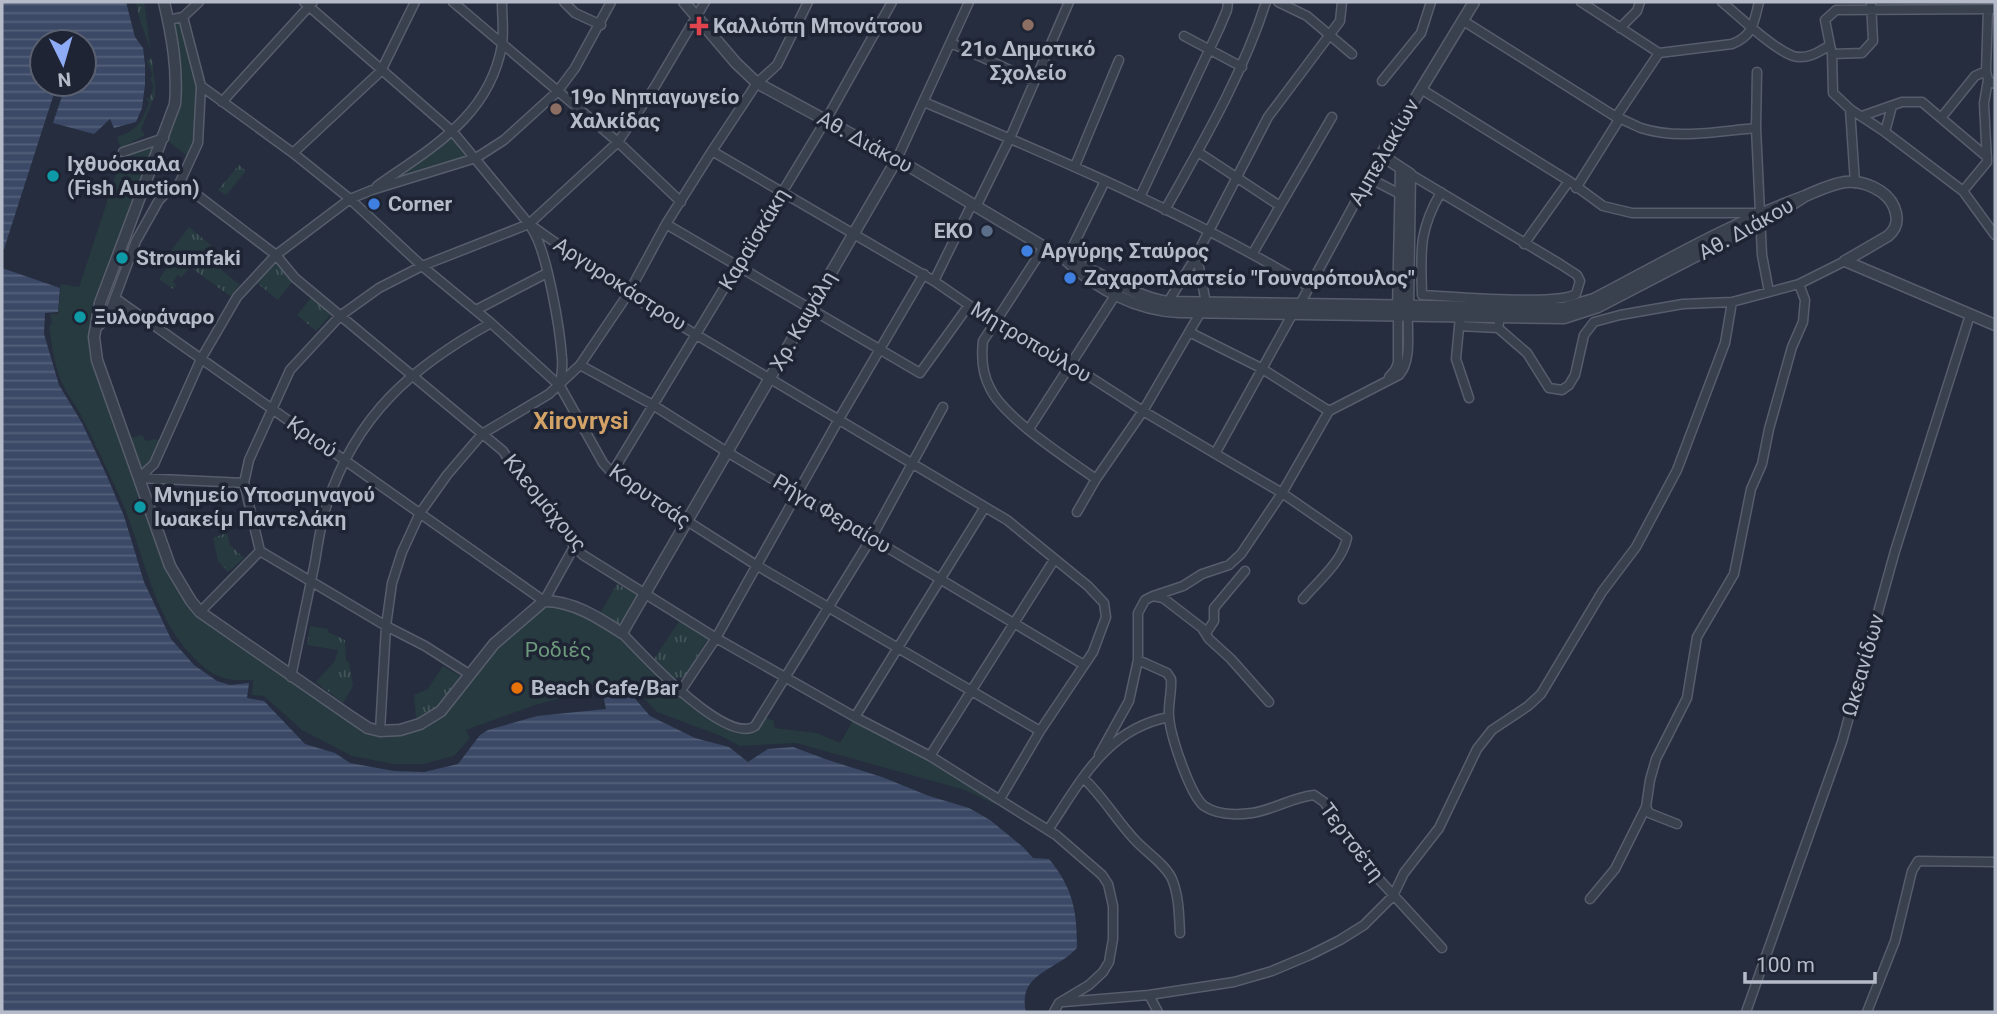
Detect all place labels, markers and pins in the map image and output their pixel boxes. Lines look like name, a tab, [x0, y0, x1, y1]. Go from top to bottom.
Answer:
place label: Καλλιόπη Μπονάτσου	[713, 14, 923, 38]
marker: 21ο Δημοτικό Σχολείο	[1020, 17, 1036, 33]
marker: Καλλιόπη Μπονάτσου	[691, 18, 707, 34]
place label: 21ο Δημοτικό Σχολείο	[961, 37, 1096, 85]
place label: 19ο Νηπιαγωγείο Χαλκίδας	[570, 85, 739, 133]
marker: 19ο Νηπιαγωγείο Χαλκίδας	[548, 101, 564, 117]
place label: Ιχθυόσκαλα (Fish Auction)	[67, 152, 200, 200]
marker: Ιχθυόσκαλα (Fish Auction)	[45, 168, 61, 184]
place label: Corner	[388, 192, 452, 216]
marker: Corner	[366, 196, 382, 212]
place label: ΕΚΟ	[934, 219, 973, 243]
marker: ΕΚΟ	[979, 223, 995, 239]
place label: Αργύρης Σταύρος	[1041, 239, 1209, 263]
marker: Αργύρης Σταύρος	[1019, 243, 1035, 259]
place label: Stroumfaki	[136, 246, 241, 270]
marker: Stroumfaki	[114, 250, 130, 266]
place label: Ζαχαροπλαστείο "Γουναρόπουλος"	[1084, 266, 1415, 290]
marker: Ζαχαροπλαστείο "Γουναρόπουλος"	[1062, 270, 1078, 286]
place label: Ξυλοφάναρο	[94, 305, 214, 329]
marker: Ξυλοφάναρο	[72, 309, 88, 325]
place label: Μνημείο Υποσμηναγού Ιωακείμ Παντελάκη	[154, 483, 375, 531]
marker: Μνημείο Υποσμηναγού Ιωακείμ Παντελάκη	[132, 499, 148, 515]
place label: Beach Cafe/Bar	[531, 676, 679, 700]
marker: Beach Cafe/Bar	[509, 680, 525, 696]

